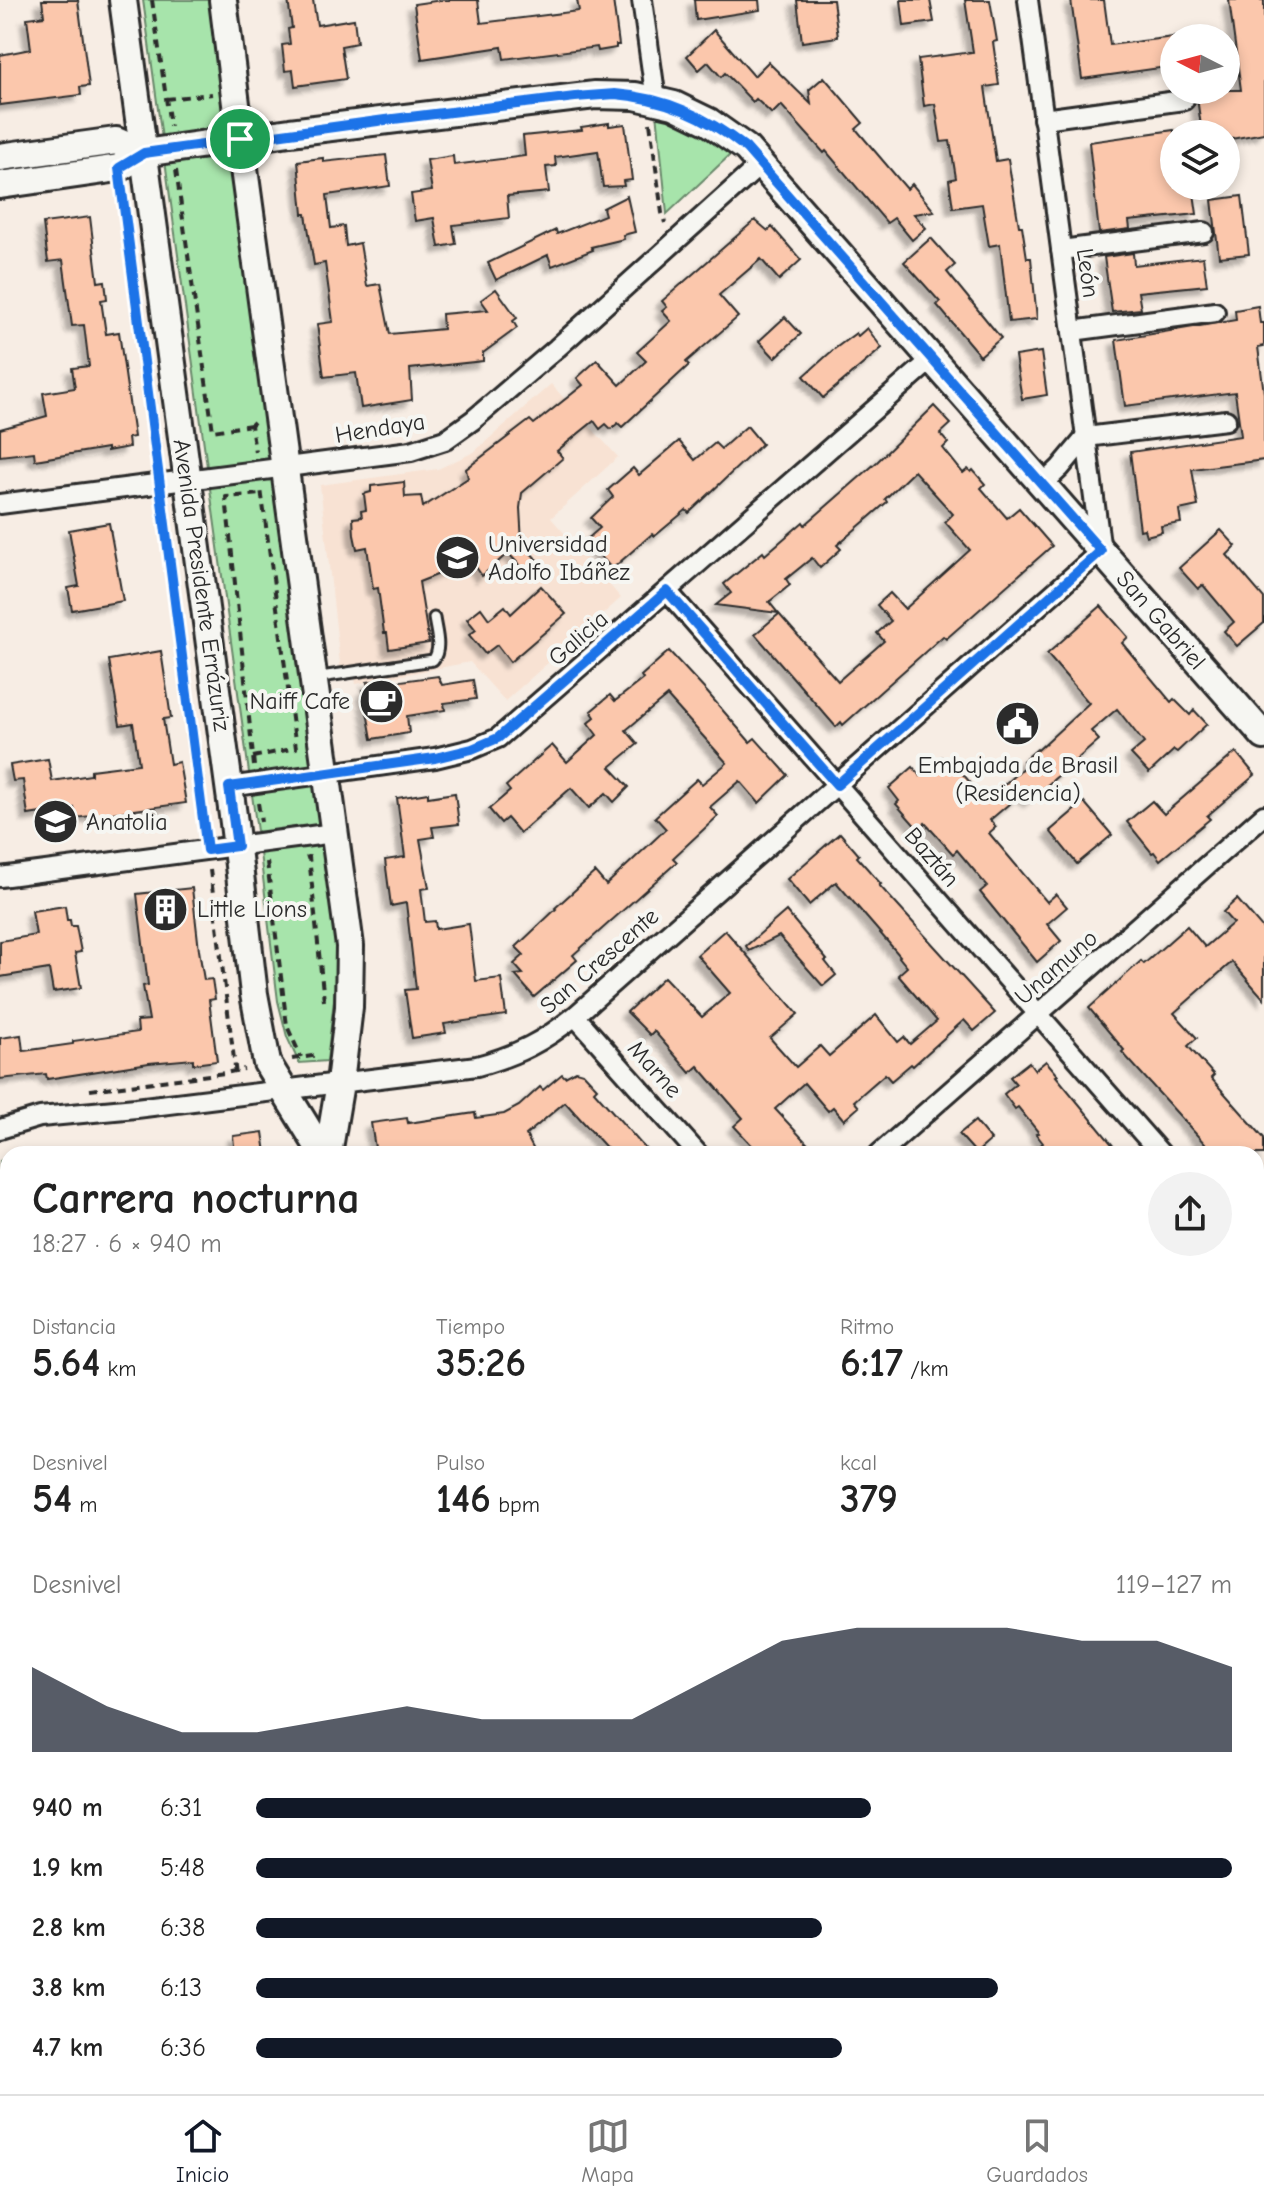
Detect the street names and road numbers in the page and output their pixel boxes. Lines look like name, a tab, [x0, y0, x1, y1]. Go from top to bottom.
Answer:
street label: León	[1071, 246, 1105, 300]
street label: Hendaya	[333, 407, 427, 449]
street label: Avenida Presidente Errázuriz	[168, 437, 236, 733]
street label: San Gabriel	[1111, 565, 1211, 675]
street label: Galicia	[543, 605, 613, 671]
street label: Baztán	[899, 822, 965, 892]
street label: San Crescente	[534, 902, 664, 1020]
street label: Unamuno	[1009, 924, 1103, 1010]
street label: Marne	[622, 1035, 688, 1103]

